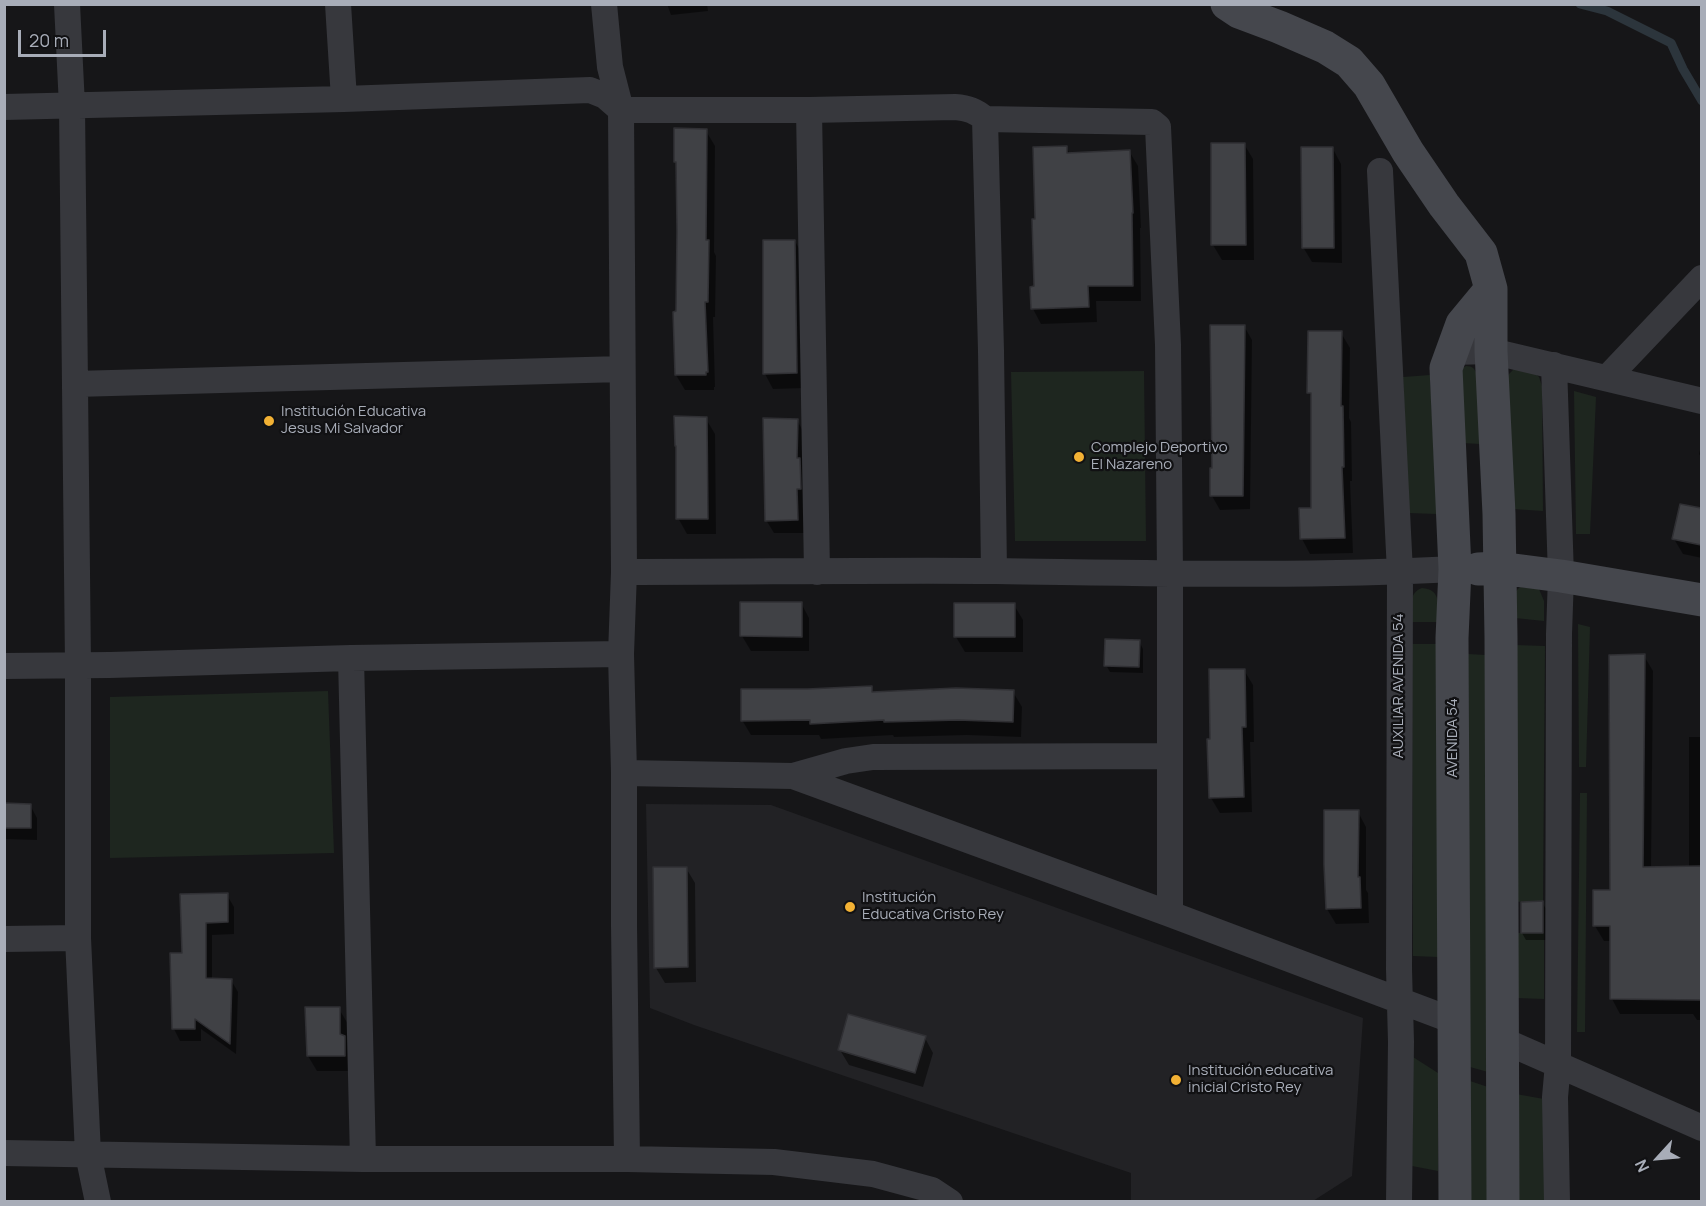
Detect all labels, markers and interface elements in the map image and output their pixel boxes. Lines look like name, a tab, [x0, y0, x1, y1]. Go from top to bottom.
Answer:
scale bar	[21, 18, 110, 56]
text: 20 m	[29, 28, 69, 52]
place label: Institución Educativa Jesus Mi Salvador	[281, 403, 426, 438]
marker: Institución Educativa Jesus Mi Salvador	[262, 414, 276, 428]
place label: Complejo Deportivo El Nazareno	[1091, 439, 1228, 474]
marker: Complejo Deportivo El Nazareno	[1072, 450, 1086, 464]
street label: AUXILIAR AVENIDA 54	[1390, 613, 1408, 759]
street label: AVENIDA 54	[1444, 698, 1462, 778]
place label: Institución Educativa Cristo Rey	[862, 889, 1004, 924]
marker: Institución Educativa Cristo Rey	[843, 900, 857, 914]
place label: Institución educativa inicial Cristo Rey	[1188, 1062, 1333, 1097]
marker: Institución educativa inicial Cristo Rey	[1169, 1073, 1183, 1087]
north arrow	[1628, 1128, 1688, 1188]
text: N	[1629, 1156, 1654, 1176]

